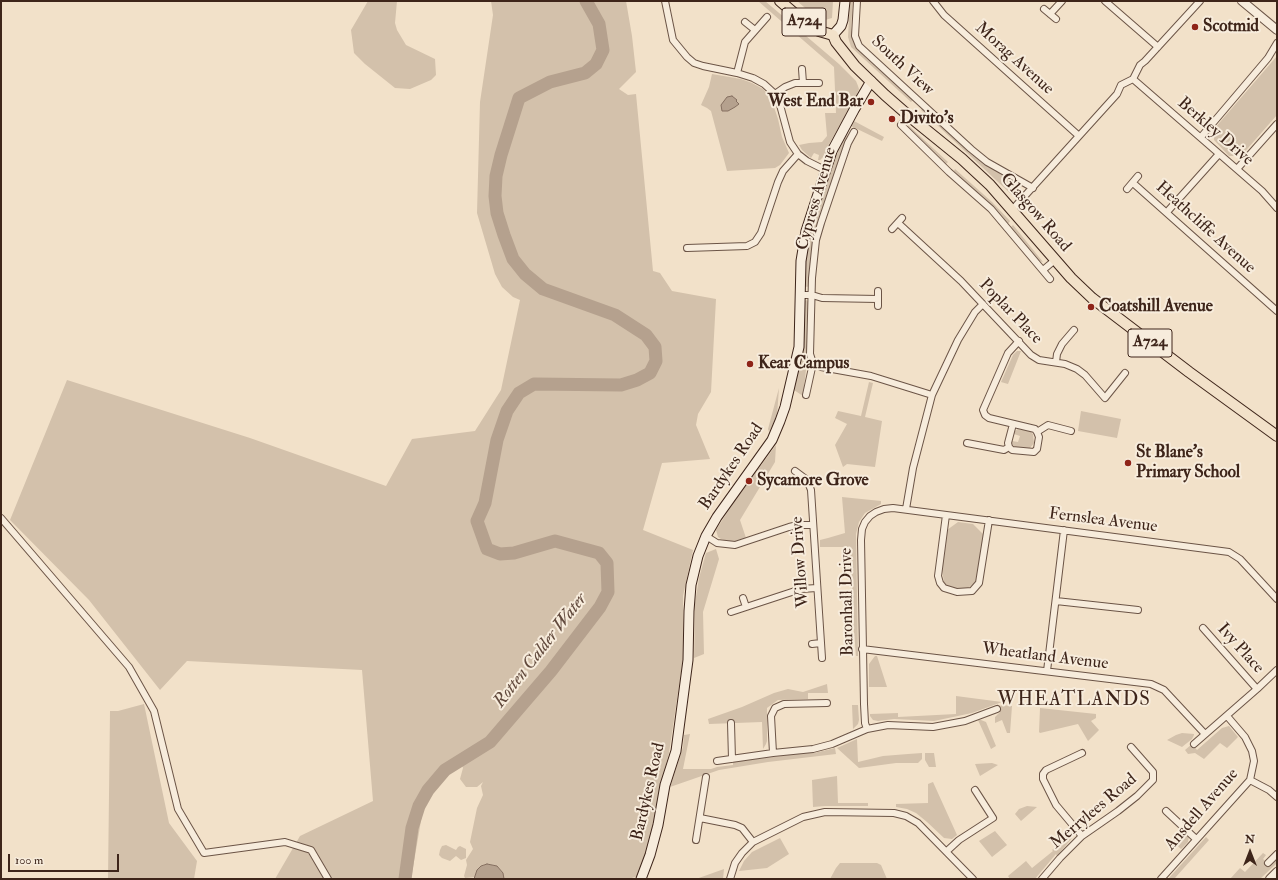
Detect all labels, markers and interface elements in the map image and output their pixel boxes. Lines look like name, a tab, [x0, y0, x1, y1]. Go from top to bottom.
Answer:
road number: A724	[782, 8, 826, 36]
place label: Scotmid	[1203, 17, 1259, 37]
street label: Morag Avenue	[970, 18, 1058, 100]
marker: Scotmid	[1190, 22, 1200, 32]
street label: South View	[866, 32, 938, 100]
place label: West End Bar	[768, 92, 863, 112]
street label: Berkley Drive	[1173, 93, 1257, 171]
marker: West End Bar	[866, 97, 876, 107]
place label: Divito's	[900, 109, 954, 129]
marker: Divito's	[887, 114, 897, 124]
street label: Cypress Avenue	[793, 145, 841, 253]
street label: Glasgow Road	[995, 170, 1075, 256]
street label: Heathcliffe Avenue	[1151, 178, 1259, 278]
street label: Poplar Place	[974, 275, 1046, 349]
place label: Coatshill Avenue	[1099, 297, 1213, 317]
marker: Coatshill Avenue	[1086, 302, 1096, 312]
road number: A724	[1128, 329, 1172, 357]
place label: Kear Campus	[758, 354, 849, 374]
marker: Kear Campus	[745, 359, 755, 369]
street label: Bardykes Road	[696, 420, 768, 514]
place label: St Blane's Primary School	[1136, 443, 1240, 483]
marker: St Blane's Primary School	[1123, 458, 1133, 468]
place label: Sycamore Grove	[757, 471, 869, 491]
marker: Sycamore Grove	[744, 476, 754, 486]
street label: Fernslea Avenue	[1047, 504, 1159, 538]
street label: Willow Drive	[788, 516, 814, 608]
street label: Baronhall Drive	[837, 548, 859, 656]
water label: Rotten Calder Water	[490, 589, 592, 713]
street label: Ivy Place	[1212, 620, 1268, 678]
street label: Wheatland Avenue	[981, 639, 1109, 675]
district label: WHEATLANDS	[997, 690, 1151, 712]
street label: Bardykes Road	[628, 741, 670, 843]
street label: Ansdell Avenue	[1161, 765, 1243, 855]
street label: Merrylees Road	[1047, 770, 1141, 854]
north arrow	[1230, 832, 1270, 872]
text: N	[1245, 833, 1255, 846]
scale bar	[10, 846, 121, 872]
text: 100 m	[15, 853, 43, 868]

